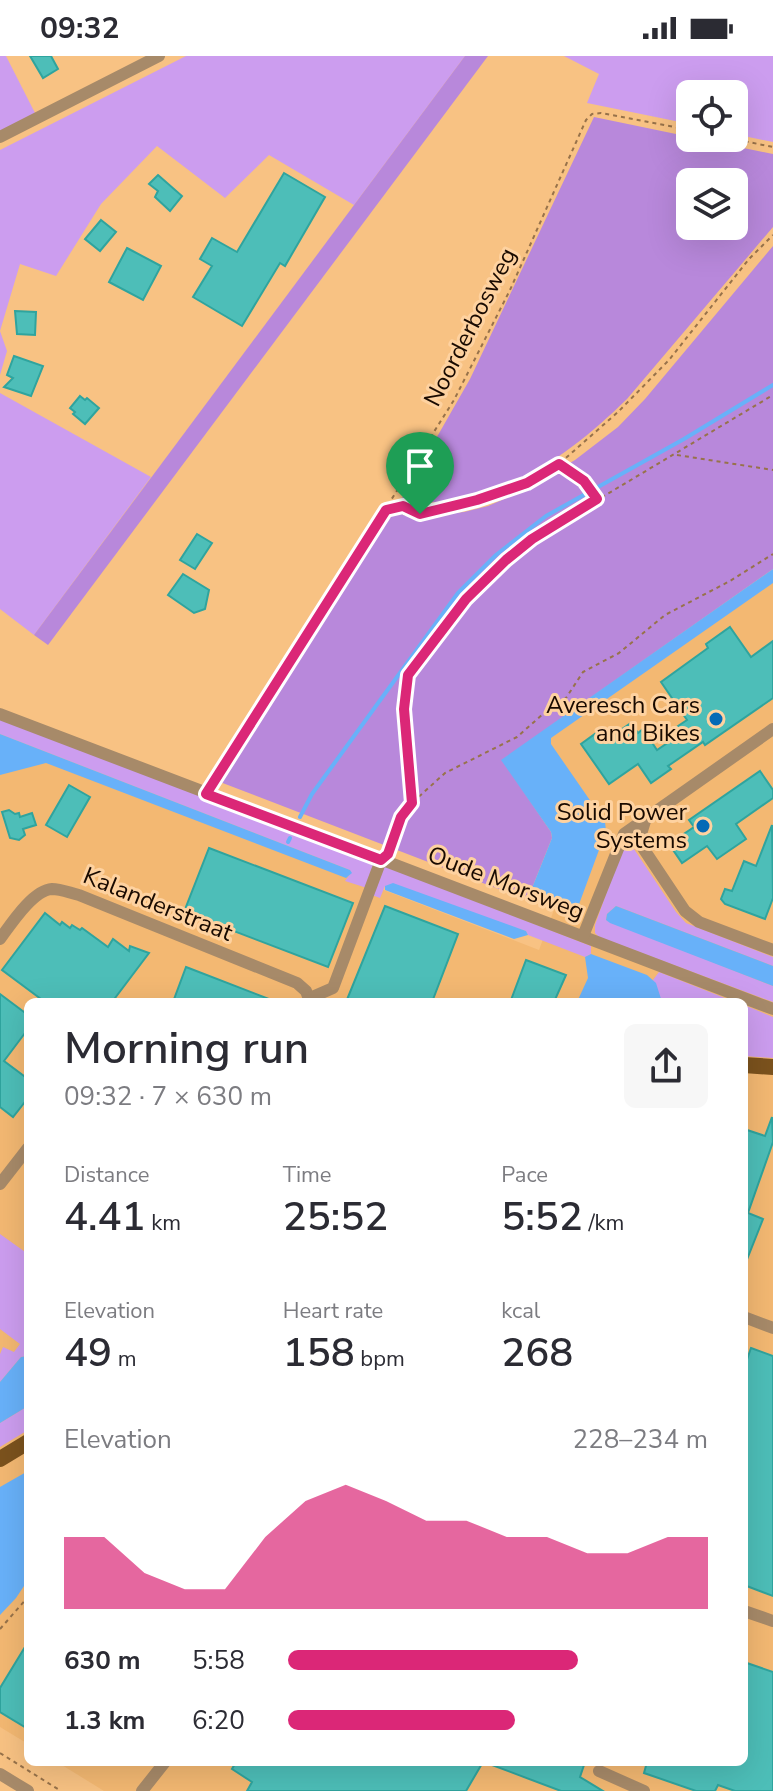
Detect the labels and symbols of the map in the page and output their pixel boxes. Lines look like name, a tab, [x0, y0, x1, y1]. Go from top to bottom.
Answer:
street label: Noorderbosweg	[416, 242, 524, 412]
pin	[386, 432, 454, 514]
place label: Averesch Cars and Bikes	[546, 689, 700, 749]
marker: Averesch Cars and Bikes	[707, 710, 725, 728]
place label: Solid Power Systems	[557, 796, 687, 856]
marker: Solid Power Systems	[694, 817, 712, 835]
street label: Oude Morsweg	[423, 838, 589, 928]
street label: Kalanderstraat	[79, 859, 238, 949]

